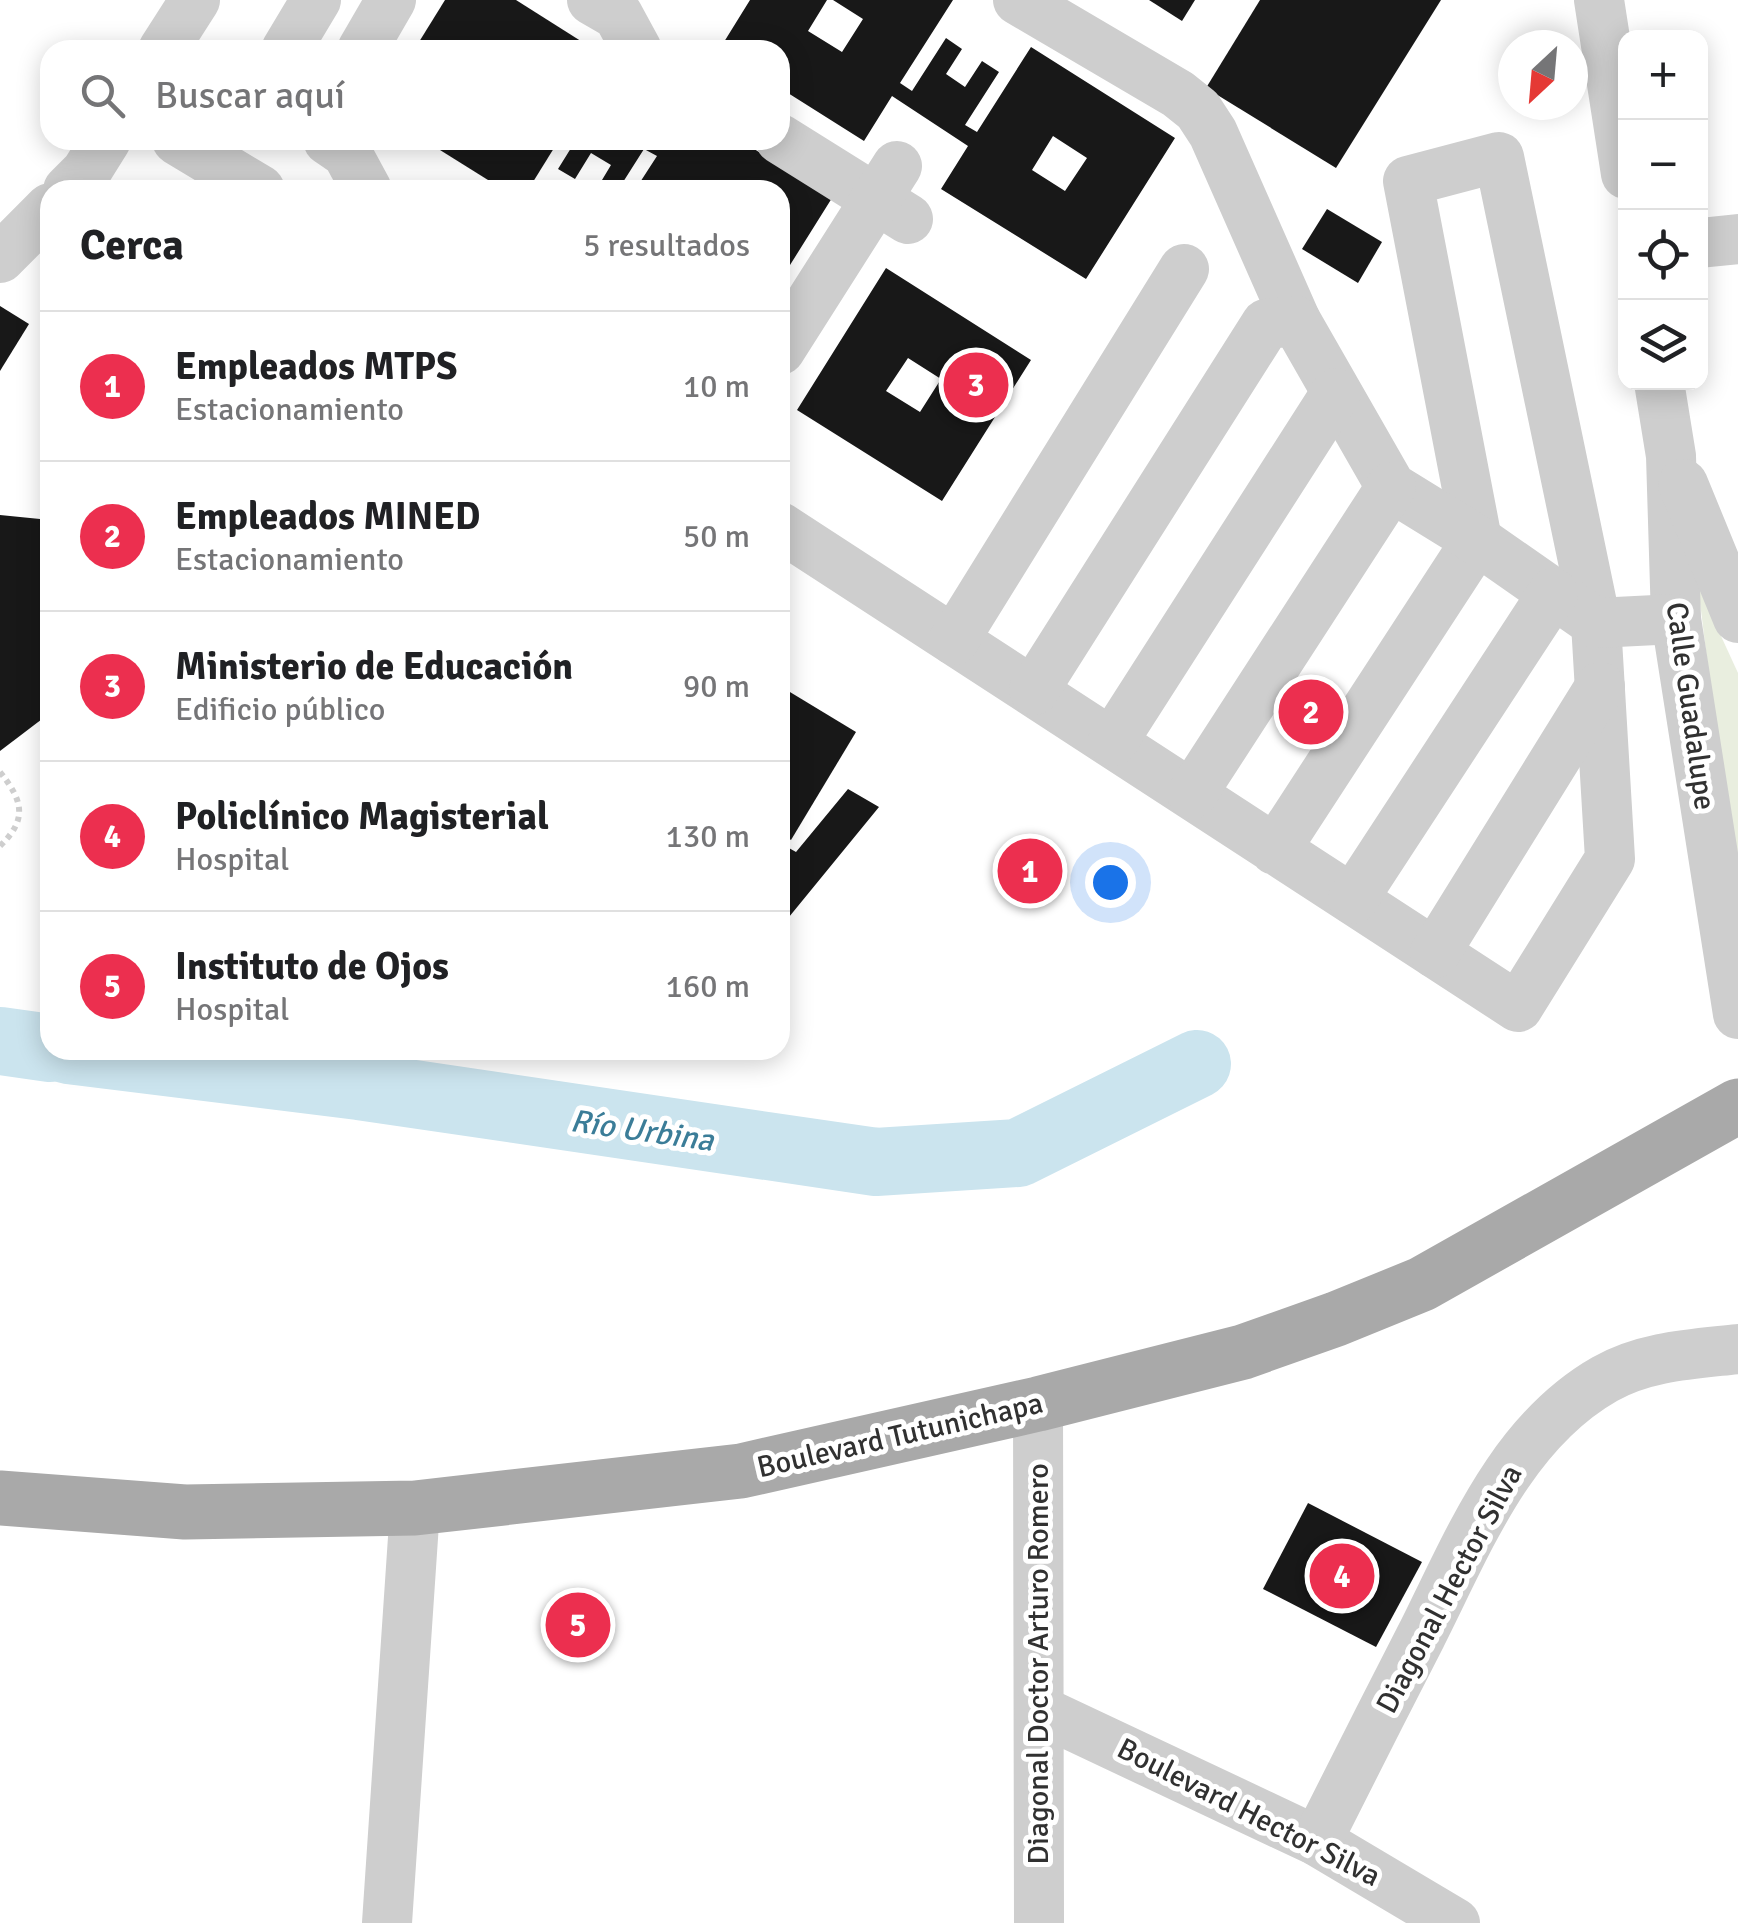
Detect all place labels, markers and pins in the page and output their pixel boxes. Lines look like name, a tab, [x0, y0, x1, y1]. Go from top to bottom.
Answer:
pin: 3	[944, 348, 1008, 422]
pin: 2	[1278, 674, 1344, 750]
pin: 1	[998, 834, 1062, 908]
pin: 4	[1310, 1538, 1374, 1614]
pin: 5	[546, 1588, 610, 1662]

